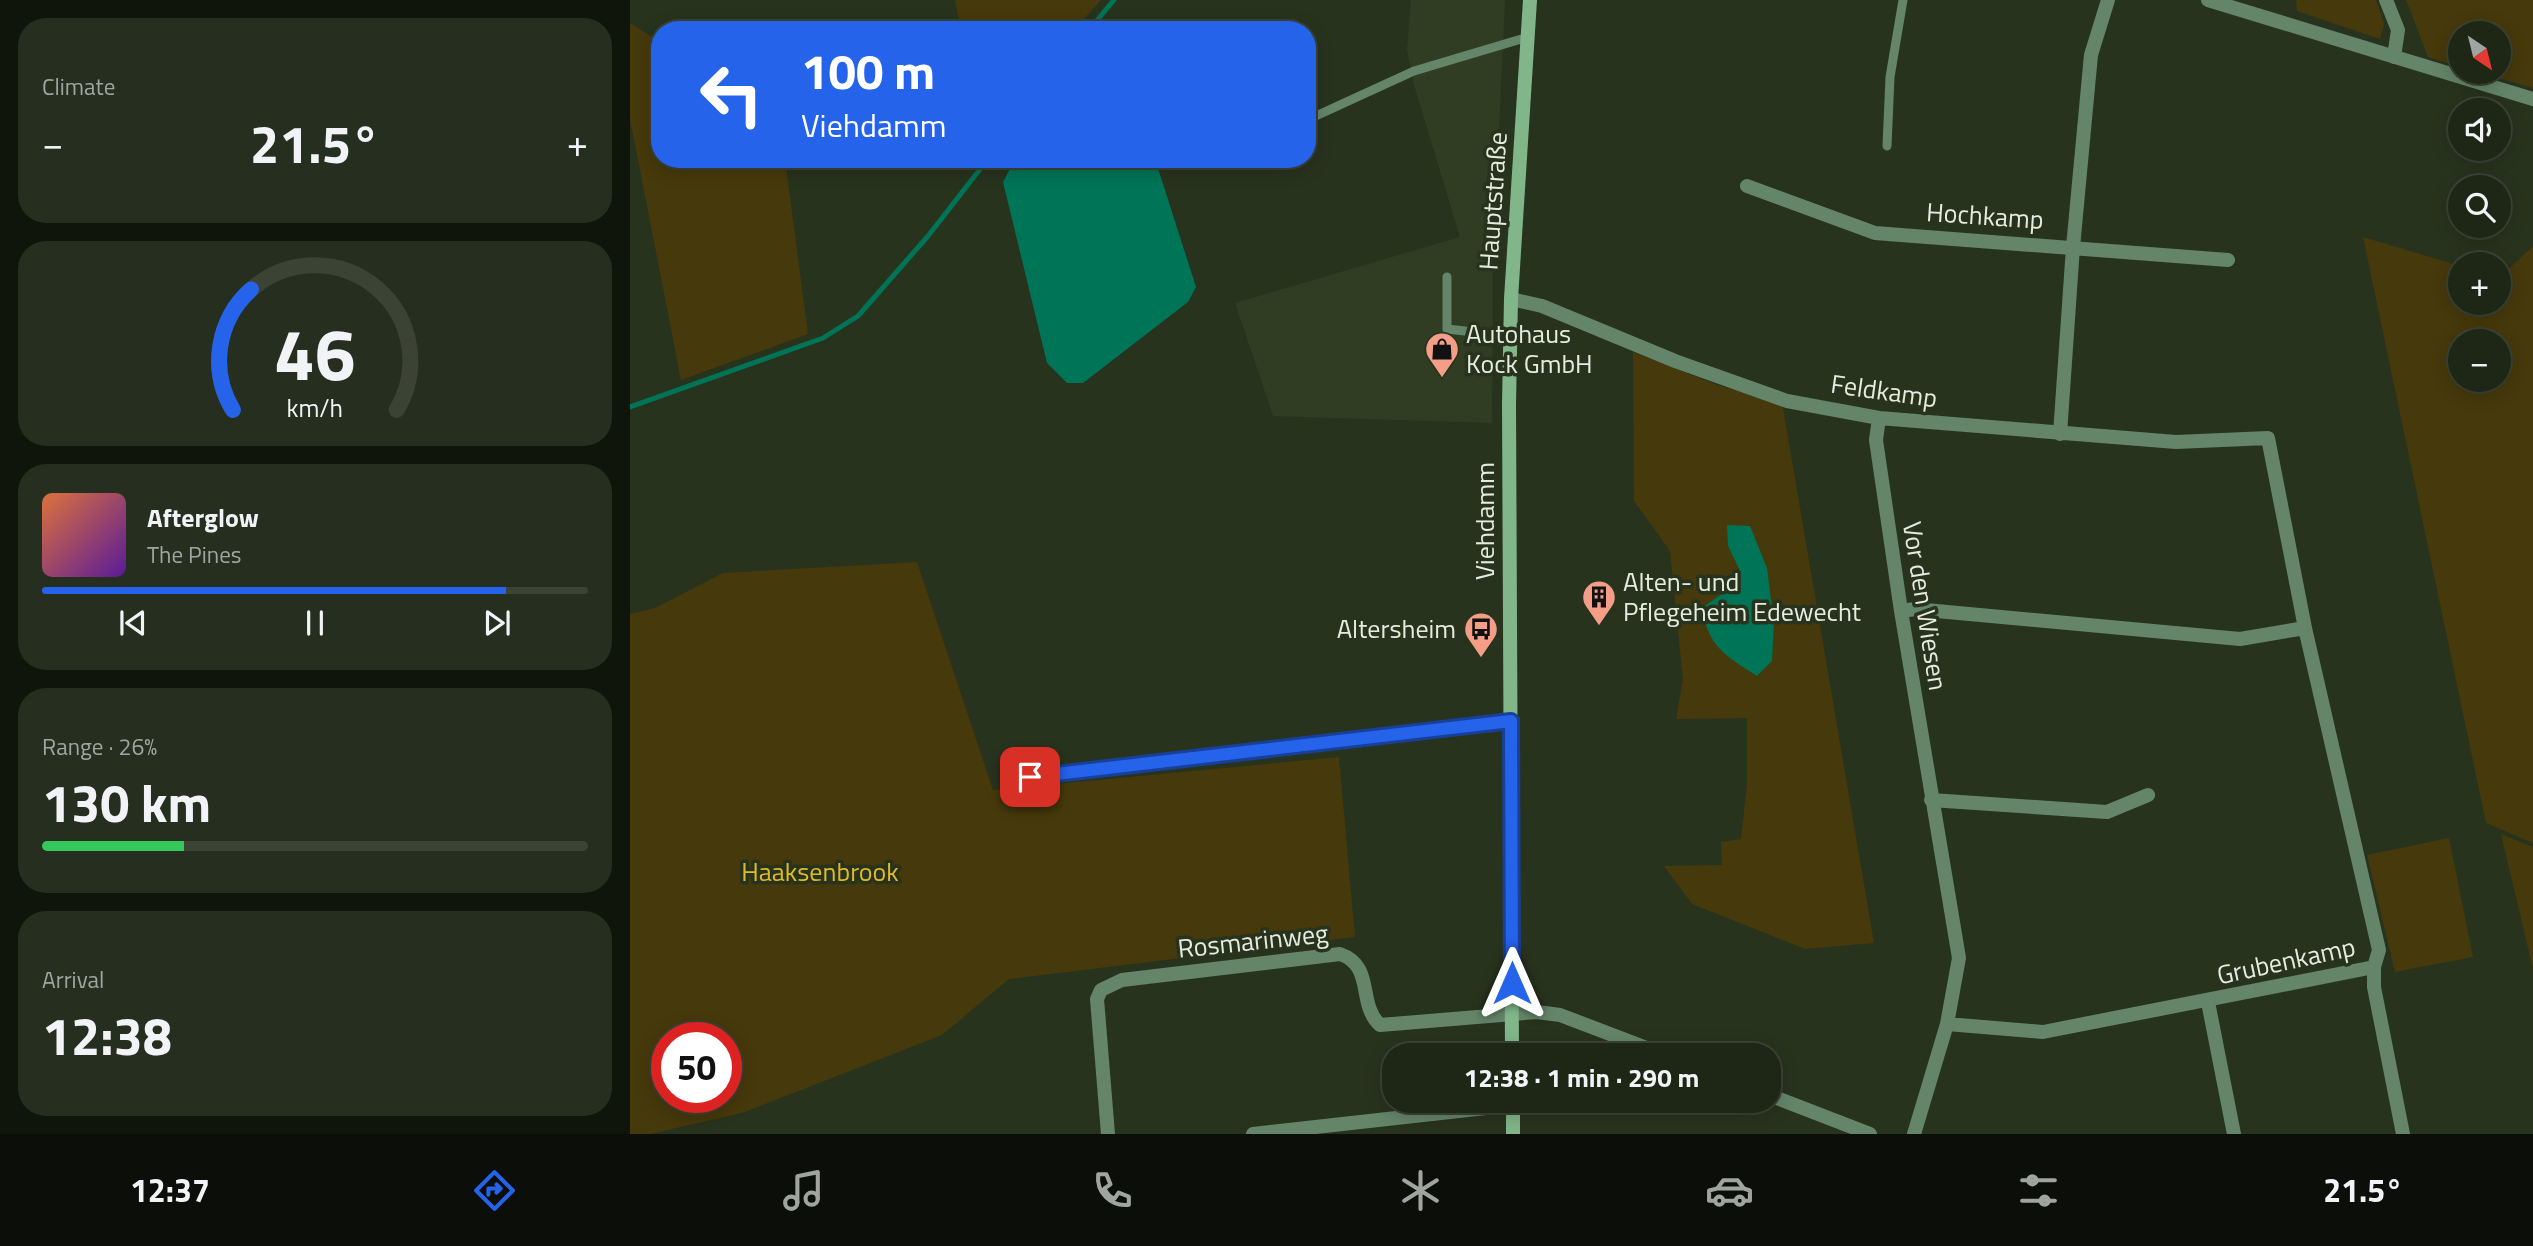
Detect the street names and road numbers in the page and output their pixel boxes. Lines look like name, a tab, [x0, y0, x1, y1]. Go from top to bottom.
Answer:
street label: Hauptstraße	[1468, 131, 1517, 271]
street label: Hochkamp	[1925, 192, 2045, 239]
street label: Feldkamp	[1828, 364, 1940, 417]
street label: Viehdamm	[1465, 462, 1504, 580]
street label: Vor den Wiesen	[1893, 519, 1958, 693]
street label: Rosmarinweg	[1176, 913, 1330, 968]
street label: Grubenkamp	[2213, 927, 2359, 994]

